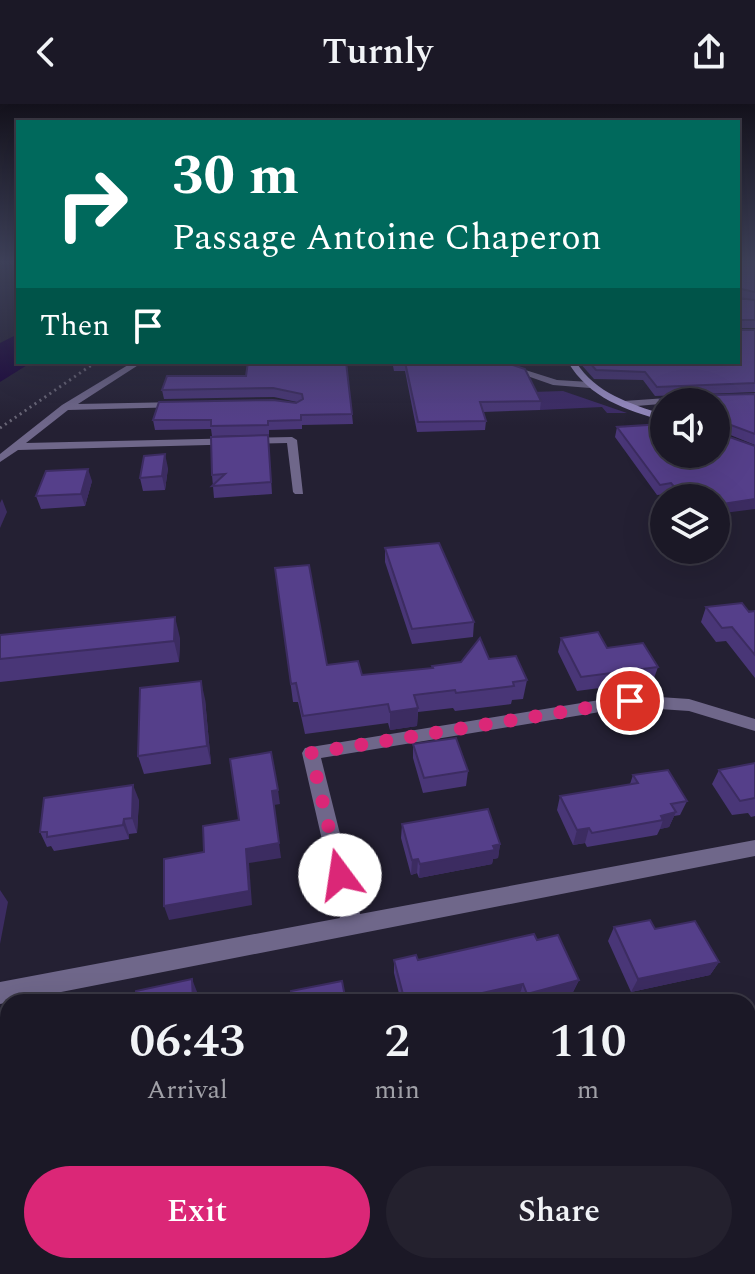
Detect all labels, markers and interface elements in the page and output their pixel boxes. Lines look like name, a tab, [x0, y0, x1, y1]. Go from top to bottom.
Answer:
text: Turnly	[322, 25, 433, 80]
icon: back	[24, 30, 68, 74]
icon: share	[687, 30, 731, 74]
text: 30 m	[172, 134, 299, 219]
icon: right	[40, 152, 144, 256]
text: Passage Antoine Chaperon	[172, 211, 602, 266]
text: Then	[40, 303, 110, 349]
icon: arrive	[126, 304, 170, 348]
map controls	[650, 388, 730, 564]
button: sound	[650, 388, 730, 468]
button: layers	[650, 484, 730, 564]
pin	[596, 667, 664, 735]
icon: arrive	[608, 679, 652, 723]
position arrow	[298, 833, 382, 917]
text: 06:43	[129, 1005, 245, 1078]
text: 2	[384, 1005, 410, 1078]
text: 110	[549, 1005, 627, 1078]
text: Arrival	[147, 1070, 228, 1110]
text: min	[374, 1070, 420, 1110]
text: m	[577, 1070, 599, 1110]
button: Exit	[24, 1166, 370, 1258]
button: Share	[386, 1166, 732, 1258]

